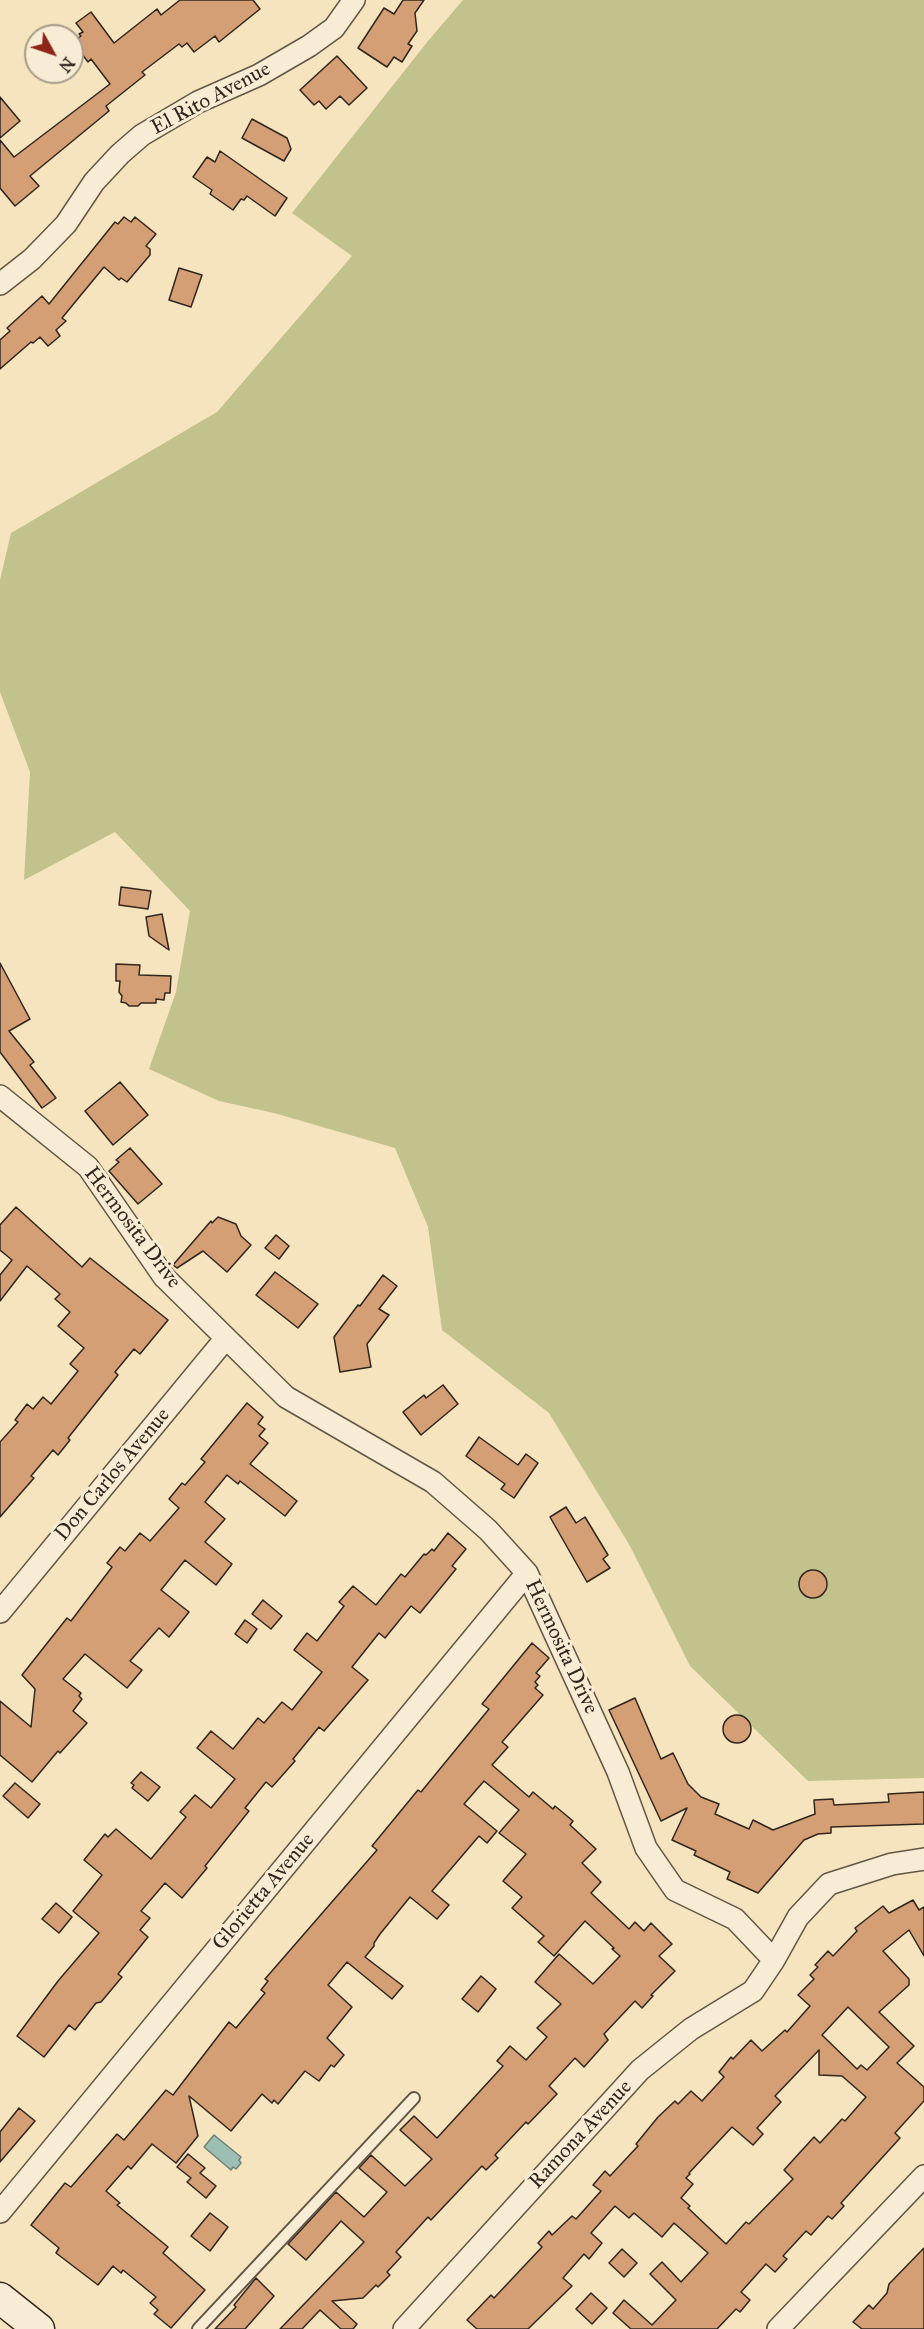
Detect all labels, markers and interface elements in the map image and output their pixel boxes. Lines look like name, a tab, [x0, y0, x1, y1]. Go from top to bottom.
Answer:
north arrow	[24, 24, 84, 84]
text: N	[55, 53, 78, 76]
street label: El Rito Avenue	[147, 57, 275, 141]
street label: Hermosita Drive	[78, 1162, 186, 1294]
street label: Don Carlos Avenue	[50, 1403, 176, 1547]
street label: Hermosita Drive	[519, 1576, 603, 1718]
street label: Glorietta Avenue	[208, 1828, 320, 1956]
street label: Ramona Avenue	[524, 2075, 638, 2195]

